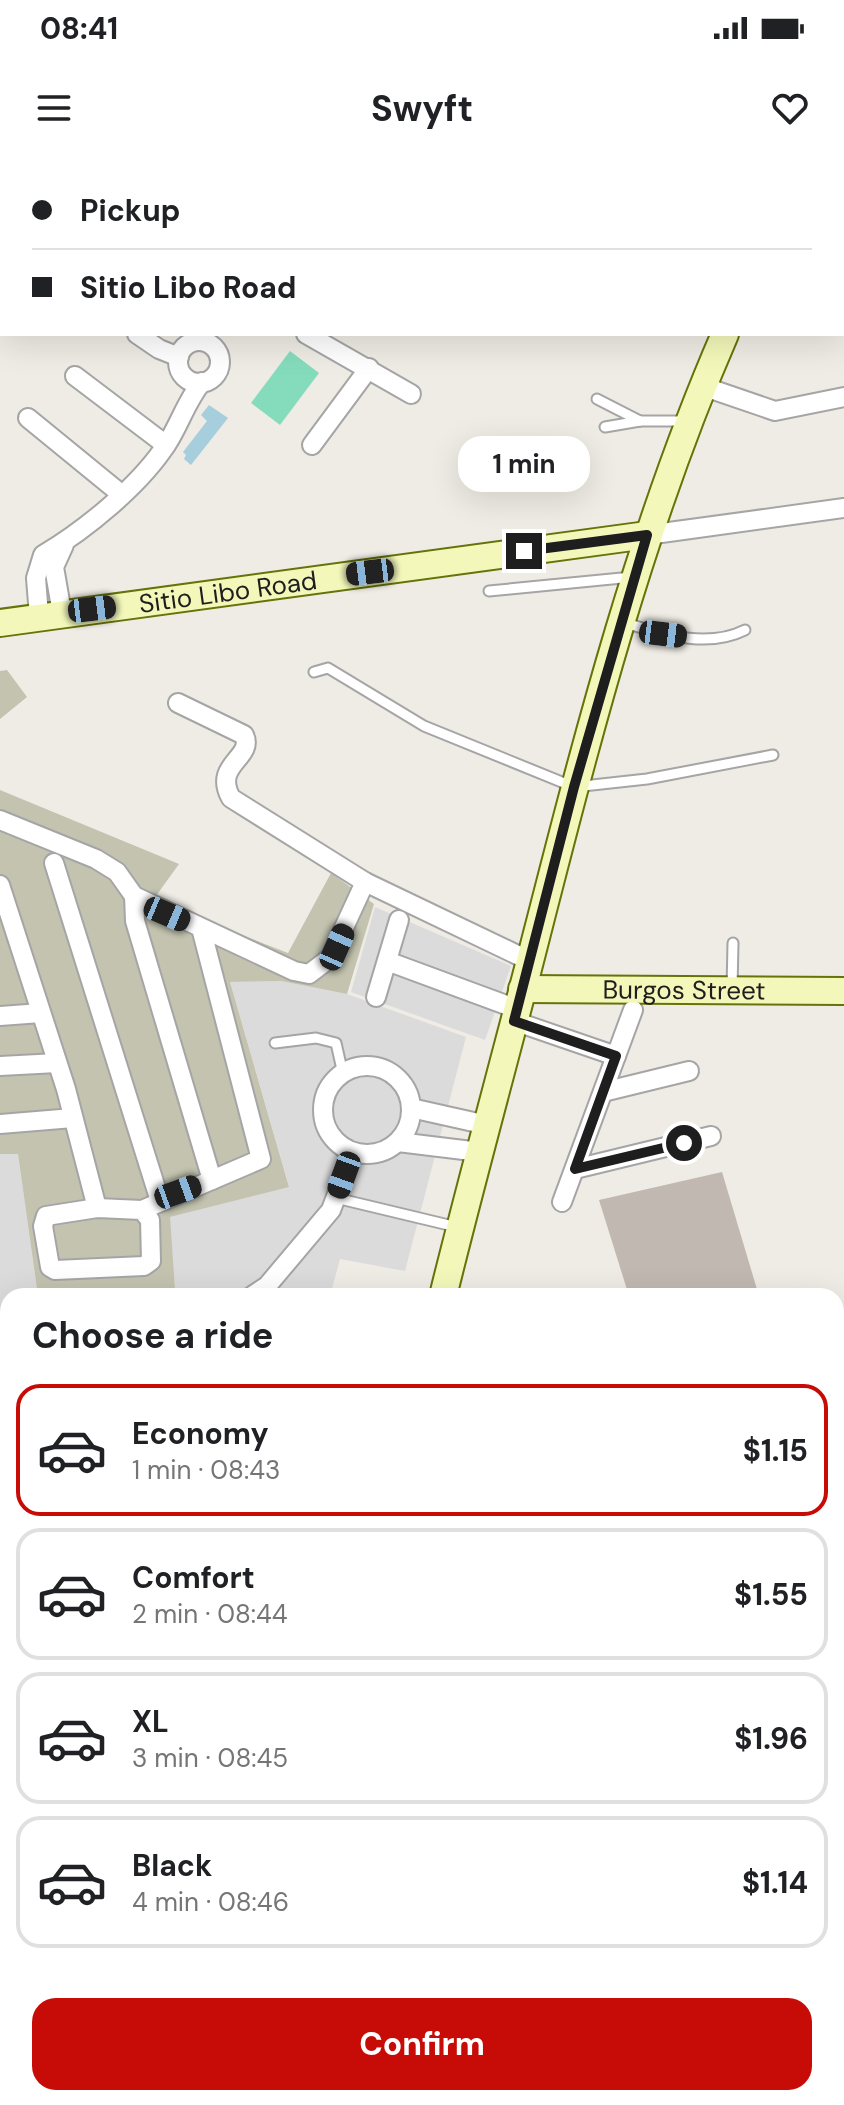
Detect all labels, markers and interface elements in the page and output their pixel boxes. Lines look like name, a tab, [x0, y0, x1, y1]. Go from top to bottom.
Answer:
text: 08:41	[40, 9, 118, 48]
text: Swyft	[371, 85, 473, 132]
icon: menu	[32, 86, 76, 130]
icon: heart	[768, 86, 812, 130]
text: Pickup	[80, 191, 180, 230]
text: Sitio Libo Road	[80, 268, 296, 307]
callout: 1 min	[458, 435, 590, 491]
text: 1 min	[492, 447, 556, 481]
route end	[506, 533, 542, 569]
car	[345, 557, 395, 587]
street label: Sitio Libo Road	[137, 563, 319, 621]
car	[67, 594, 117, 624]
car	[638, 619, 688, 649]
car	[140, 894, 194, 934]
car	[316, 920, 358, 974]
street label: Burgos Street	[602, 973, 766, 1008]
route start	[666, 1125, 702, 1161]
car	[325, 1148, 363, 1202]
car	[151, 1173, 205, 1211]
text: Choose a ride	[32, 1312, 273, 1359]
icon: car	[36, 1414, 108, 1486]
text: Economy	[132, 1414, 269, 1453]
text: $1.15	[743, 1431, 808, 1470]
text: 1 min · 08:43	[132, 1453, 280, 1487]
icon: car	[36, 1558, 108, 1630]
text: Comfort	[132, 1558, 255, 1597]
text: $1.55	[734, 1575, 808, 1614]
text: 2 min · 08:44	[132, 1597, 288, 1631]
icon: car	[36, 1702, 108, 1774]
text: XL	[132, 1702, 169, 1741]
text: $1.96	[734, 1719, 808, 1758]
text: 3 min · 08:45	[132, 1741, 288, 1775]
icon: car	[36, 1846, 108, 1918]
text: Black	[132, 1846, 212, 1885]
text: $1.14	[742, 1863, 808, 1902]
text: 4 min · 08:46	[132, 1885, 289, 1919]
button: Confirm	[32, 1998, 812, 2090]

